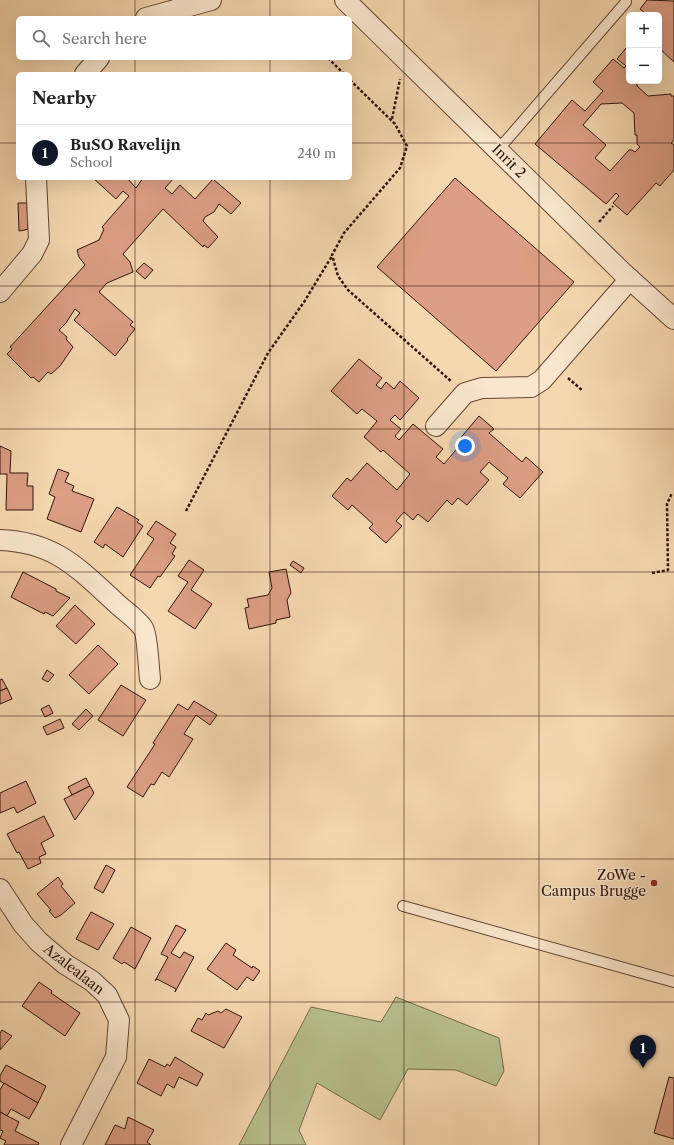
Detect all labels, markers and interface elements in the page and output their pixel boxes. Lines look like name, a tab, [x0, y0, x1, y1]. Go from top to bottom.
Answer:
map controls	[626, 12, 662, 84]
button: +	[626, 12, 662, 48]
search box	[16, 16, 352, 60]
icon: search	[30, 27, 52, 49]
text: Search here	[62, 29, 147, 48]
button: −	[626, 48, 662, 84]
text: Nearby	[32, 88, 96, 108]
text: BuSO Ravelijn	[70, 135, 181, 154]
street label: Inrit 2	[488, 140, 530, 182]
text: 1	[42, 145, 48, 161]
text: 240 m	[297, 145, 336, 161]
text: School	[70, 154, 113, 170]
your location	[455, 436, 475, 456]
place label: ZoWe - Campus Brugge	[541, 866, 646, 900]
marker: ZoWe - Campus Brugge	[649, 878, 659, 888]
street label: Azalealaan	[39, 939, 108, 998]
pin: 1	[630, 1035, 656, 1068]

